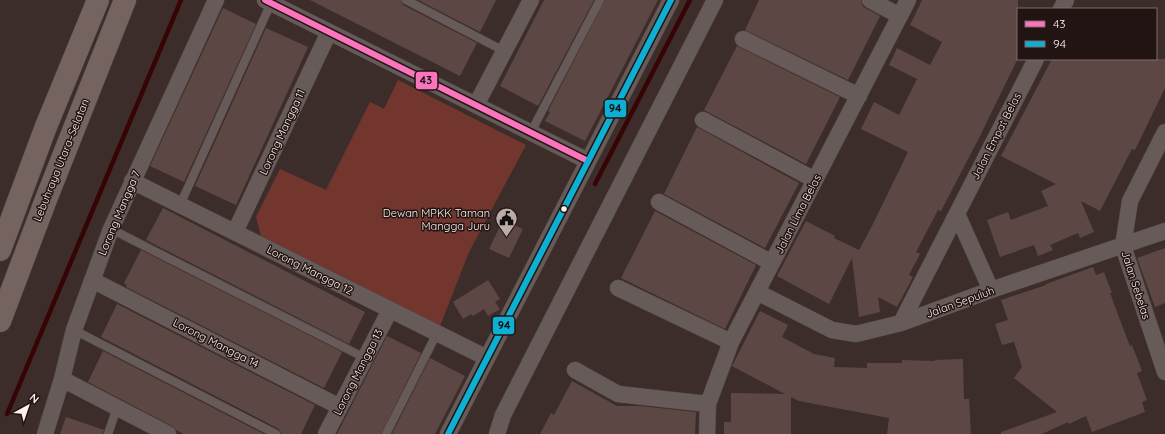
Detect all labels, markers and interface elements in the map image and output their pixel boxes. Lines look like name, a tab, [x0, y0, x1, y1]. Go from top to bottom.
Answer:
legend	[1017, 8, 1157, 60]
text: 43	[1053, 16, 1066, 31]
text: 94	[1053, 36, 1066, 51]
line badge: 43	[415, 71, 438, 90]
text: 43	[420, 73, 432, 87]
street label: Lorong Mangga 11	[256, 87, 308, 177]
street label: Jalan Empat Belas	[968, 90, 1024, 182]
street label: Lebuhraya Utara–Selatan	[30, 97, 92, 223]
line badge: 94	[604, 99, 627, 118]
text: 94	[609, 101, 622, 115]
street label: Lorong Mangga 7	[95, 168, 143, 257]
street label: Jalan Lima Belas	[772, 172, 824, 256]
unlabelled marker	[559, 204, 569, 214]
place label: Dewan MPKK Taman Mangga Juru	[383, 206, 490, 233]
public building icon: Dewan MPKK Taman Mangga Juru	[493, 206, 519, 239]
street label: Lorong Mangga 12	[265, 242, 355, 298]
street label: Jalan Sebelas	[1118, 249, 1154, 321]
street label: Jalan Sepuluh	[924, 283, 996, 321]
street label: Lorong Mangga 14	[171, 315, 261, 371]
line badge: 94	[492, 316, 515, 335]
text: 94	[498, 318, 511, 332]
street label: Lorong Mangga 13	[330, 326, 386, 417]
north arrow	[8, 386, 48, 426]
text: N	[27, 390, 42, 406]

